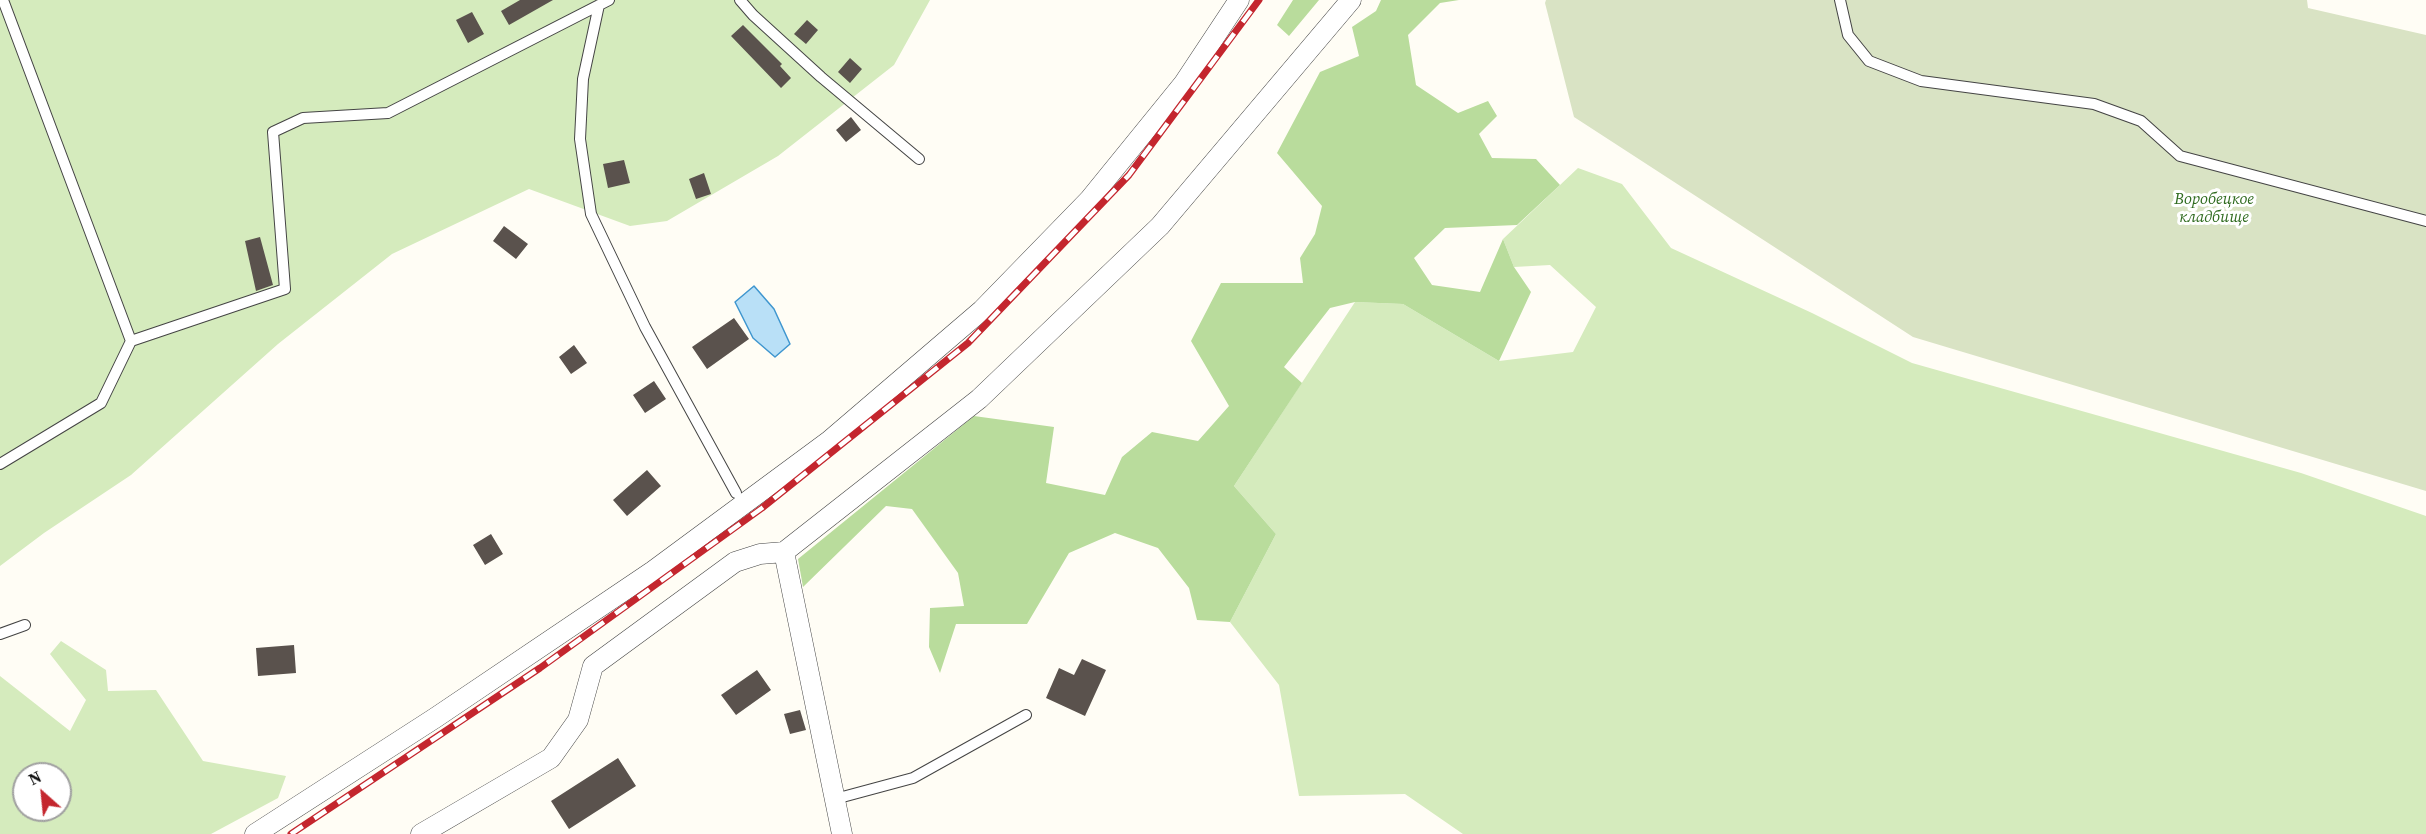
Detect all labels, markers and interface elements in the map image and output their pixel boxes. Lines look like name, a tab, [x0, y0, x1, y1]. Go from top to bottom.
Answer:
park label: Воробецкое кладбище	[2174, 190, 2254, 228]
north arrow	[12, 762, 72, 822]
text: N	[25, 765, 45, 790]

